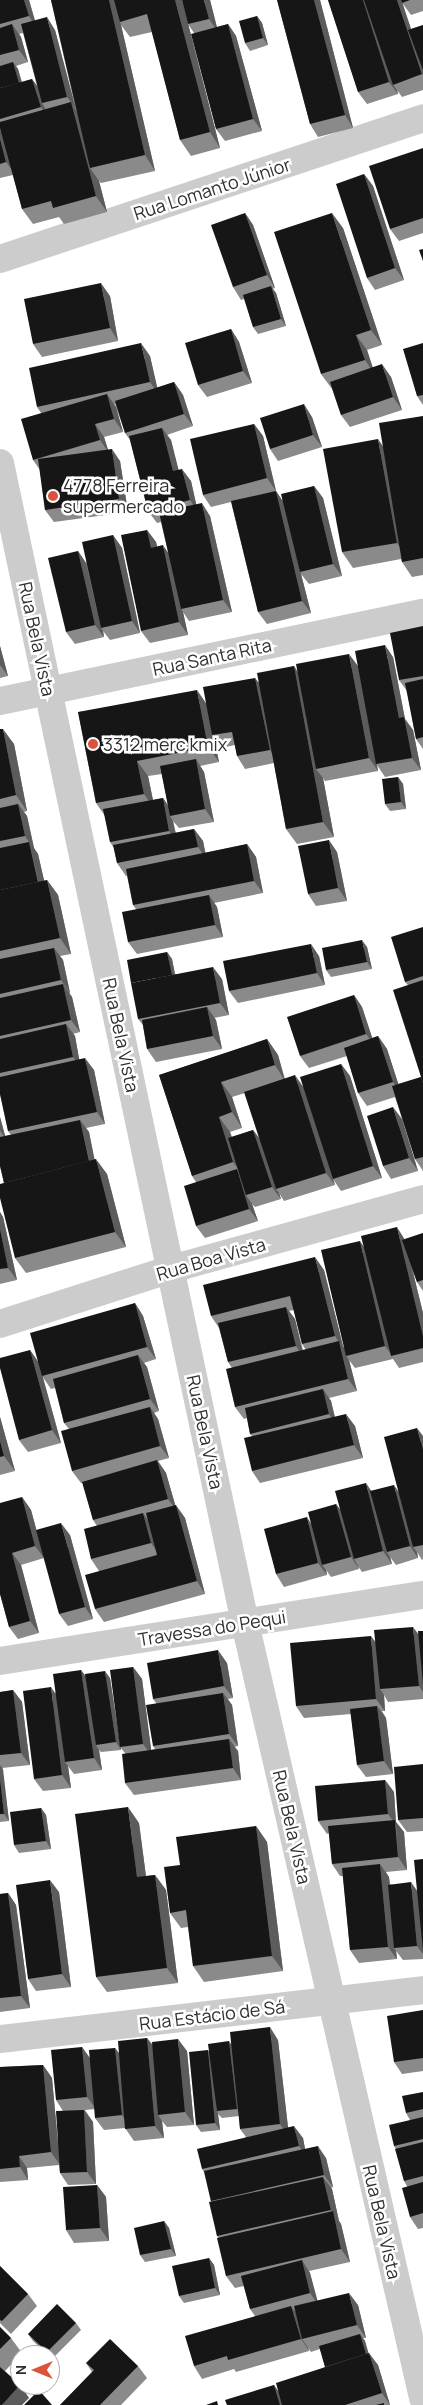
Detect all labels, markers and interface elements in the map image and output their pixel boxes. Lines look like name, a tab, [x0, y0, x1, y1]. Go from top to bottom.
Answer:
street label: Rua Lomanto Júnior	[131, 153, 293, 225]
place label: 4778 Ferreira supermercado	[63, 475, 184, 518]
marker: 4778 Ferreira supermercado	[47, 490, 59, 502]
street label: Rua Bela Vista	[14, 580, 60, 698]
street label: Rua Santa Rita	[151, 634, 273, 680]
place label: 3312 merc kmix	[103, 733, 227, 755]
marker: 3312 merc kmix	[87, 738, 99, 750]
street label: Rua Bela Vista	[98, 976, 144, 1094]
street label: Rua Boa Vista	[154, 1233, 268, 1285]
street label: Rua Bela Vista	[182, 1373, 228, 1491]
street label: Travessa do Pequi	[137, 1606, 287, 1650]
street label: Rua Bela Vista	[268, 1768, 316, 1886]
street label: Rua Estácio de Sá	[138, 1995, 286, 2035]
street label: Rua Bela Vista	[358, 2163, 406, 2281]
north arrow	[10, 2345, 60, 2395]
text: N	[11, 2365, 30, 2375]

